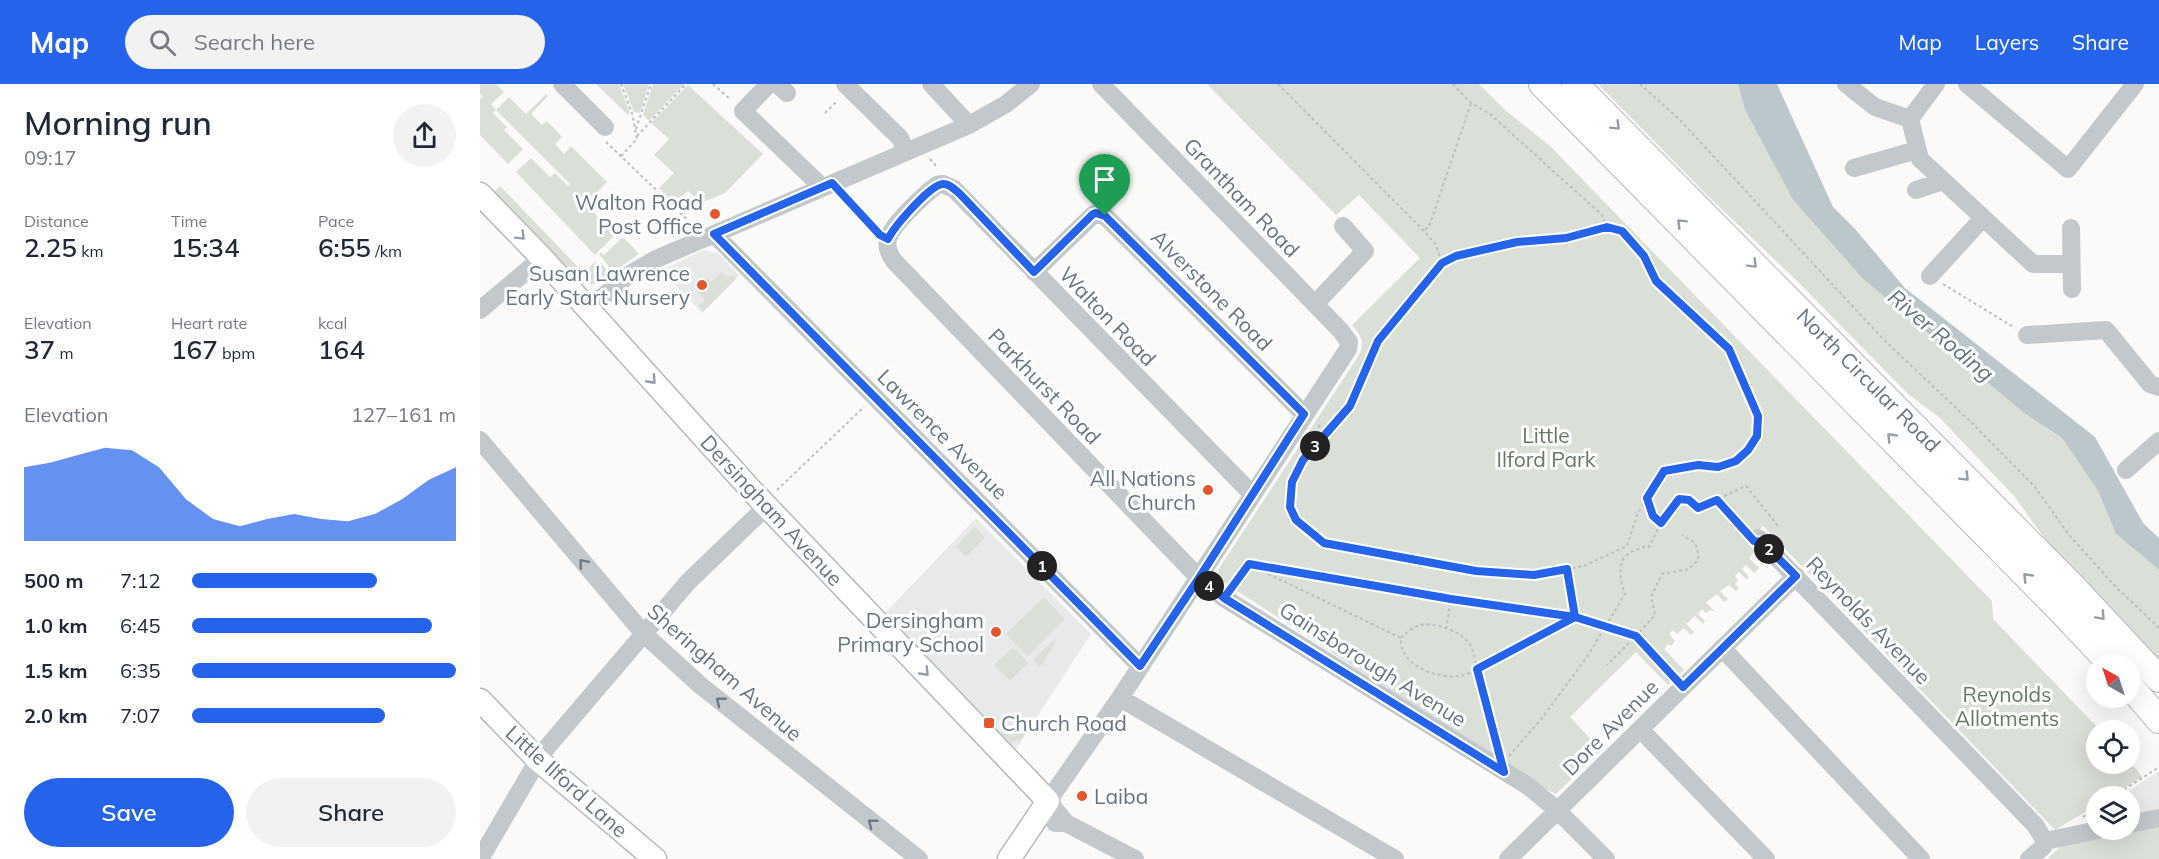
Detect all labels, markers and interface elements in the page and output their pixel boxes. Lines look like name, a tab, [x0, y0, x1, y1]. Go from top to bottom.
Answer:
search box	[125, 15, 545, 69]
text: Map	[30, 25, 89, 60]
icon: search	[146, 26, 179, 59]
text: Search here	[194, 28, 315, 56]
text: Map	[1899, 29, 1942, 55]
text: Layers	[1975, 29, 2039, 55]
text: Share	[2072, 29, 2129, 55]
text: Morning run	[24, 102, 212, 143]
button: share	[393, 104, 456, 167]
one-way arrow	[1609, 118, 1620, 129]
street label: Grantham Road	[1179, 132, 1305, 262]
text: 09:17	[24, 145, 77, 170]
pin	[1079, 154, 1130, 216]
icon: arrive	[1088, 163, 1121, 196]
place label: Walton Road Post Office	[575, 189, 703, 239]
marker: Walton Road Post Office	[708, 207, 722, 221]
text: Distance	[24, 211, 89, 231]
text: Time	[171, 211, 207, 231]
text: Pace	[318, 211, 354, 231]
one-way arrow	[1677, 220, 1688, 231]
street label: Alverstone Road	[1146, 224, 1278, 356]
one-way arrow	[514, 230, 525, 240]
text: 2.25	[24, 231, 77, 264]
text: 15:34	[171, 231, 240, 264]
text: 6:55	[318, 231, 371, 264]
text: km	[77, 241, 103, 261]
text: /km	[371, 241, 402, 261]
one-way arrow	[1747, 257, 1757, 268]
place label: Susan Lawrence Early Start Nursery	[505, 260, 690, 310]
street label: Walton Road	[1054, 261, 1162, 371]
marker: Susan Lawrence Early Start Nursery	[695, 278, 709, 292]
water label: River Roding	[1882, 283, 2000, 387]
street label: North Circular Road	[1792, 303, 1946, 457]
text: Elevation	[24, 313, 92, 333]
text: Heart rate	[171, 313, 247, 333]
text: kcal	[318, 313, 347, 333]
street label: Parkhurst Road	[983, 323, 1107, 449]
text: 37	[24, 333, 55, 366]
text: 167	[171, 333, 218, 366]
text: 164	[318, 333, 365, 366]
text: m	[55, 343, 73, 363]
text: bpm	[218, 343, 255, 363]
street label: Lawrence Avenue	[872, 363, 1014, 505]
one-way arrow	[645, 374, 656, 384]
text: Elevation	[24, 402, 109, 427]
text: 127–161 m	[351, 402, 456, 427]
park label: Little Ilford Park	[1496, 422, 1596, 472]
street label: Dersingham Avenue	[695, 429, 849, 591]
pin: 3	[1300, 431, 1330, 461]
one-way arrow	[1887, 434, 1898, 445]
text: 3	[1310, 436, 1320, 456]
place label: All Nations Church	[1090, 465, 1196, 515]
one-way arrow	[1957, 470, 1968, 481]
marker: All Nations Church	[1201, 483, 1215, 497]
pin: 2	[1754, 534, 1784, 564]
text: 2	[1764, 539, 1774, 559]
pin: 1	[1027, 551, 1057, 581]
street label: Reynolds Avenue	[1801, 551, 1937, 689]
text: 1	[1037, 556, 1047, 576]
one-way arrow	[579, 559, 590, 570]
text: 500 m	[24, 568, 83, 593]
text: 7:12	[120, 568, 161, 593]
pin: 4	[1194, 571, 1224, 601]
one-way arrow	[2024, 573, 2035, 584]
text: 4	[1204, 576, 1214, 596]
street label: Gainsborough Avenue	[1275, 596, 1471, 732]
street label: Sheringham Avenue	[642, 598, 808, 746]
place label: Dersingham Primary School	[837, 607, 984, 657]
one-way arrow	[2094, 610, 2105, 620]
text: 1.0 km	[24, 613, 87, 638]
text: 6:45	[120, 613, 161, 638]
marker: Dersingham Primary School	[989, 625, 1003, 639]
north arrow	[2086, 654, 2140, 708]
map controls	[2086, 654, 2140, 840]
text: 1.5 km	[24, 658, 87, 683]
text: 6:35	[120, 658, 161, 683]
one-way arrow	[918, 665, 929, 676]
street label: Dore Avenue	[1557, 674, 1663, 780]
park label: Reynolds Allotments	[1955, 681, 2059, 731]
one-way arrow	[716, 698, 727, 709]
text: 2.0 km	[24, 703, 87, 728]
text: 7:07	[120, 703, 161, 728]
place label: Church Road	[1001, 710, 1127, 736]
marker: Church Road	[982, 716, 996, 730]
street label: Little Ilford Lane	[501, 719, 633, 843]
button: locate	[2086, 720, 2140, 774]
button: Save	[24, 778, 234, 847]
button: Share	[246, 778, 456, 847]
place label: Laiba	[1094, 783, 1148, 809]
button: layers	[2086, 786, 2140, 840]
marker: Laiba	[1075, 789, 1089, 803]
one-way arrow	[868, 819, 879, 830]

